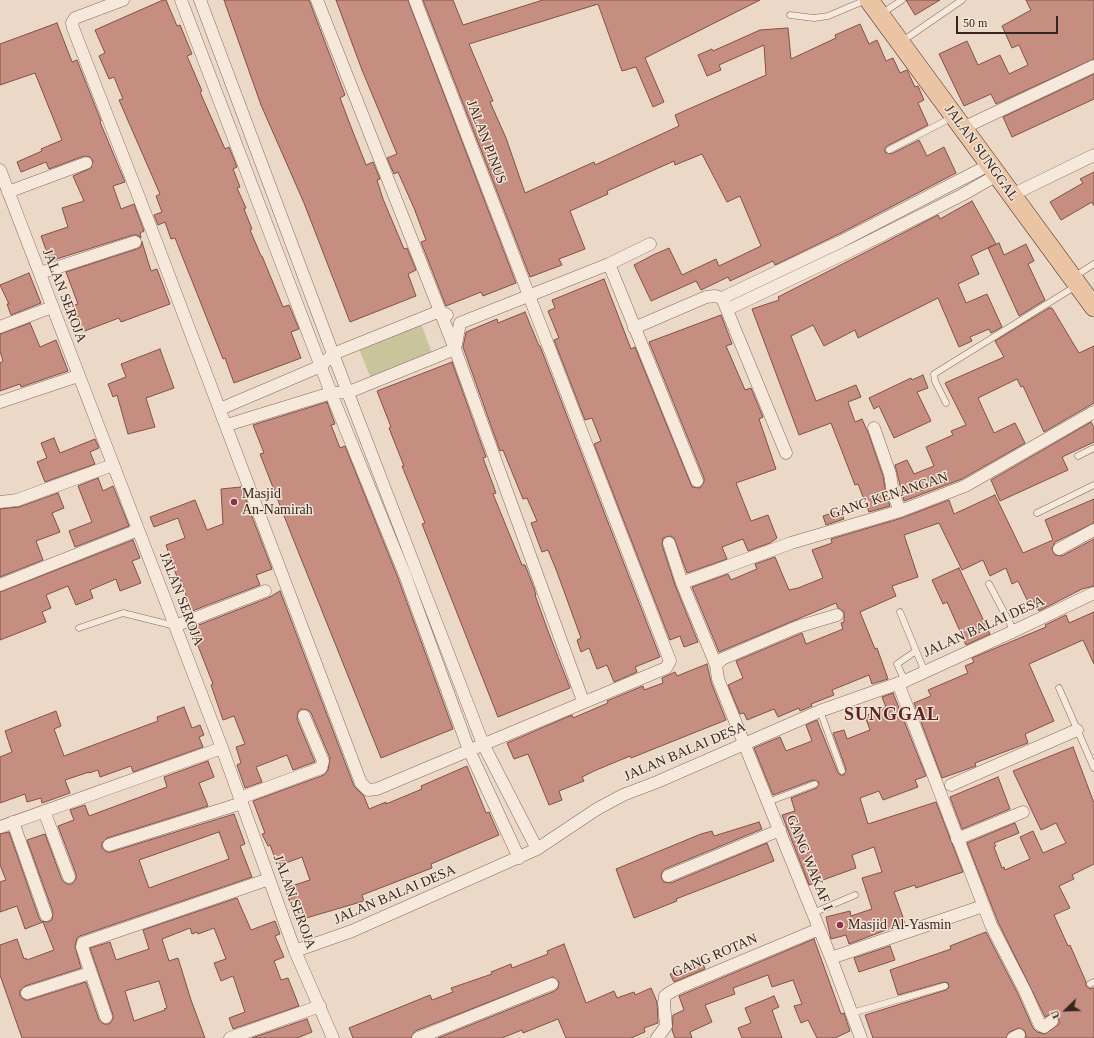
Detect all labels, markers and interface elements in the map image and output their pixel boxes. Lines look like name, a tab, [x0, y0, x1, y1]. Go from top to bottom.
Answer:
scale bar	[958, 8, 1060, 34]
text: 50 m	[963, 16, 987, 30]
street label: JALAN PINUS	[462, 98, 510, 186]
street label: JALAN SUNGGAL	[940, 102, 1022, 204]
street label: JALAN SEROJA	[38, 247, 90, 345]
street label: GANG KENANGAN	[828, 469, 950, 523]
place label: Masjid An-Namirah	[242, 486, 313, 518]
marker: Masjid An-Namirah	[229, 497, 239, 507]
street label: JALAN SEROJA	[155, 550, 207, 648]
street label: JALAN BALAI DESA	[921, 593, 1047, 661]
district label: SUNGGAL	[844, 704, 940, 726]
street label: JALAN BALAI DESA	[622, 719, 748, 785]
street label: GANG WAKAF I	[782, 813, 836, 913]
street label: JALAN SEROJA	[269, 853, 319, 951]
street label: JALAN BALAI DESA	[332, 862, 458, 928]
place label: Masjid Al-Yasmin	[848, 917, 951, 933]
marker: Masjid Al-Yasmin	[835, 920, 845, 930]
street label: GANG ROTAN	[670, 930, 760, 982]
north arrow	[1046, 990, 1086, 1030]
text: U	[1048, 1009, 1062, 1021]

